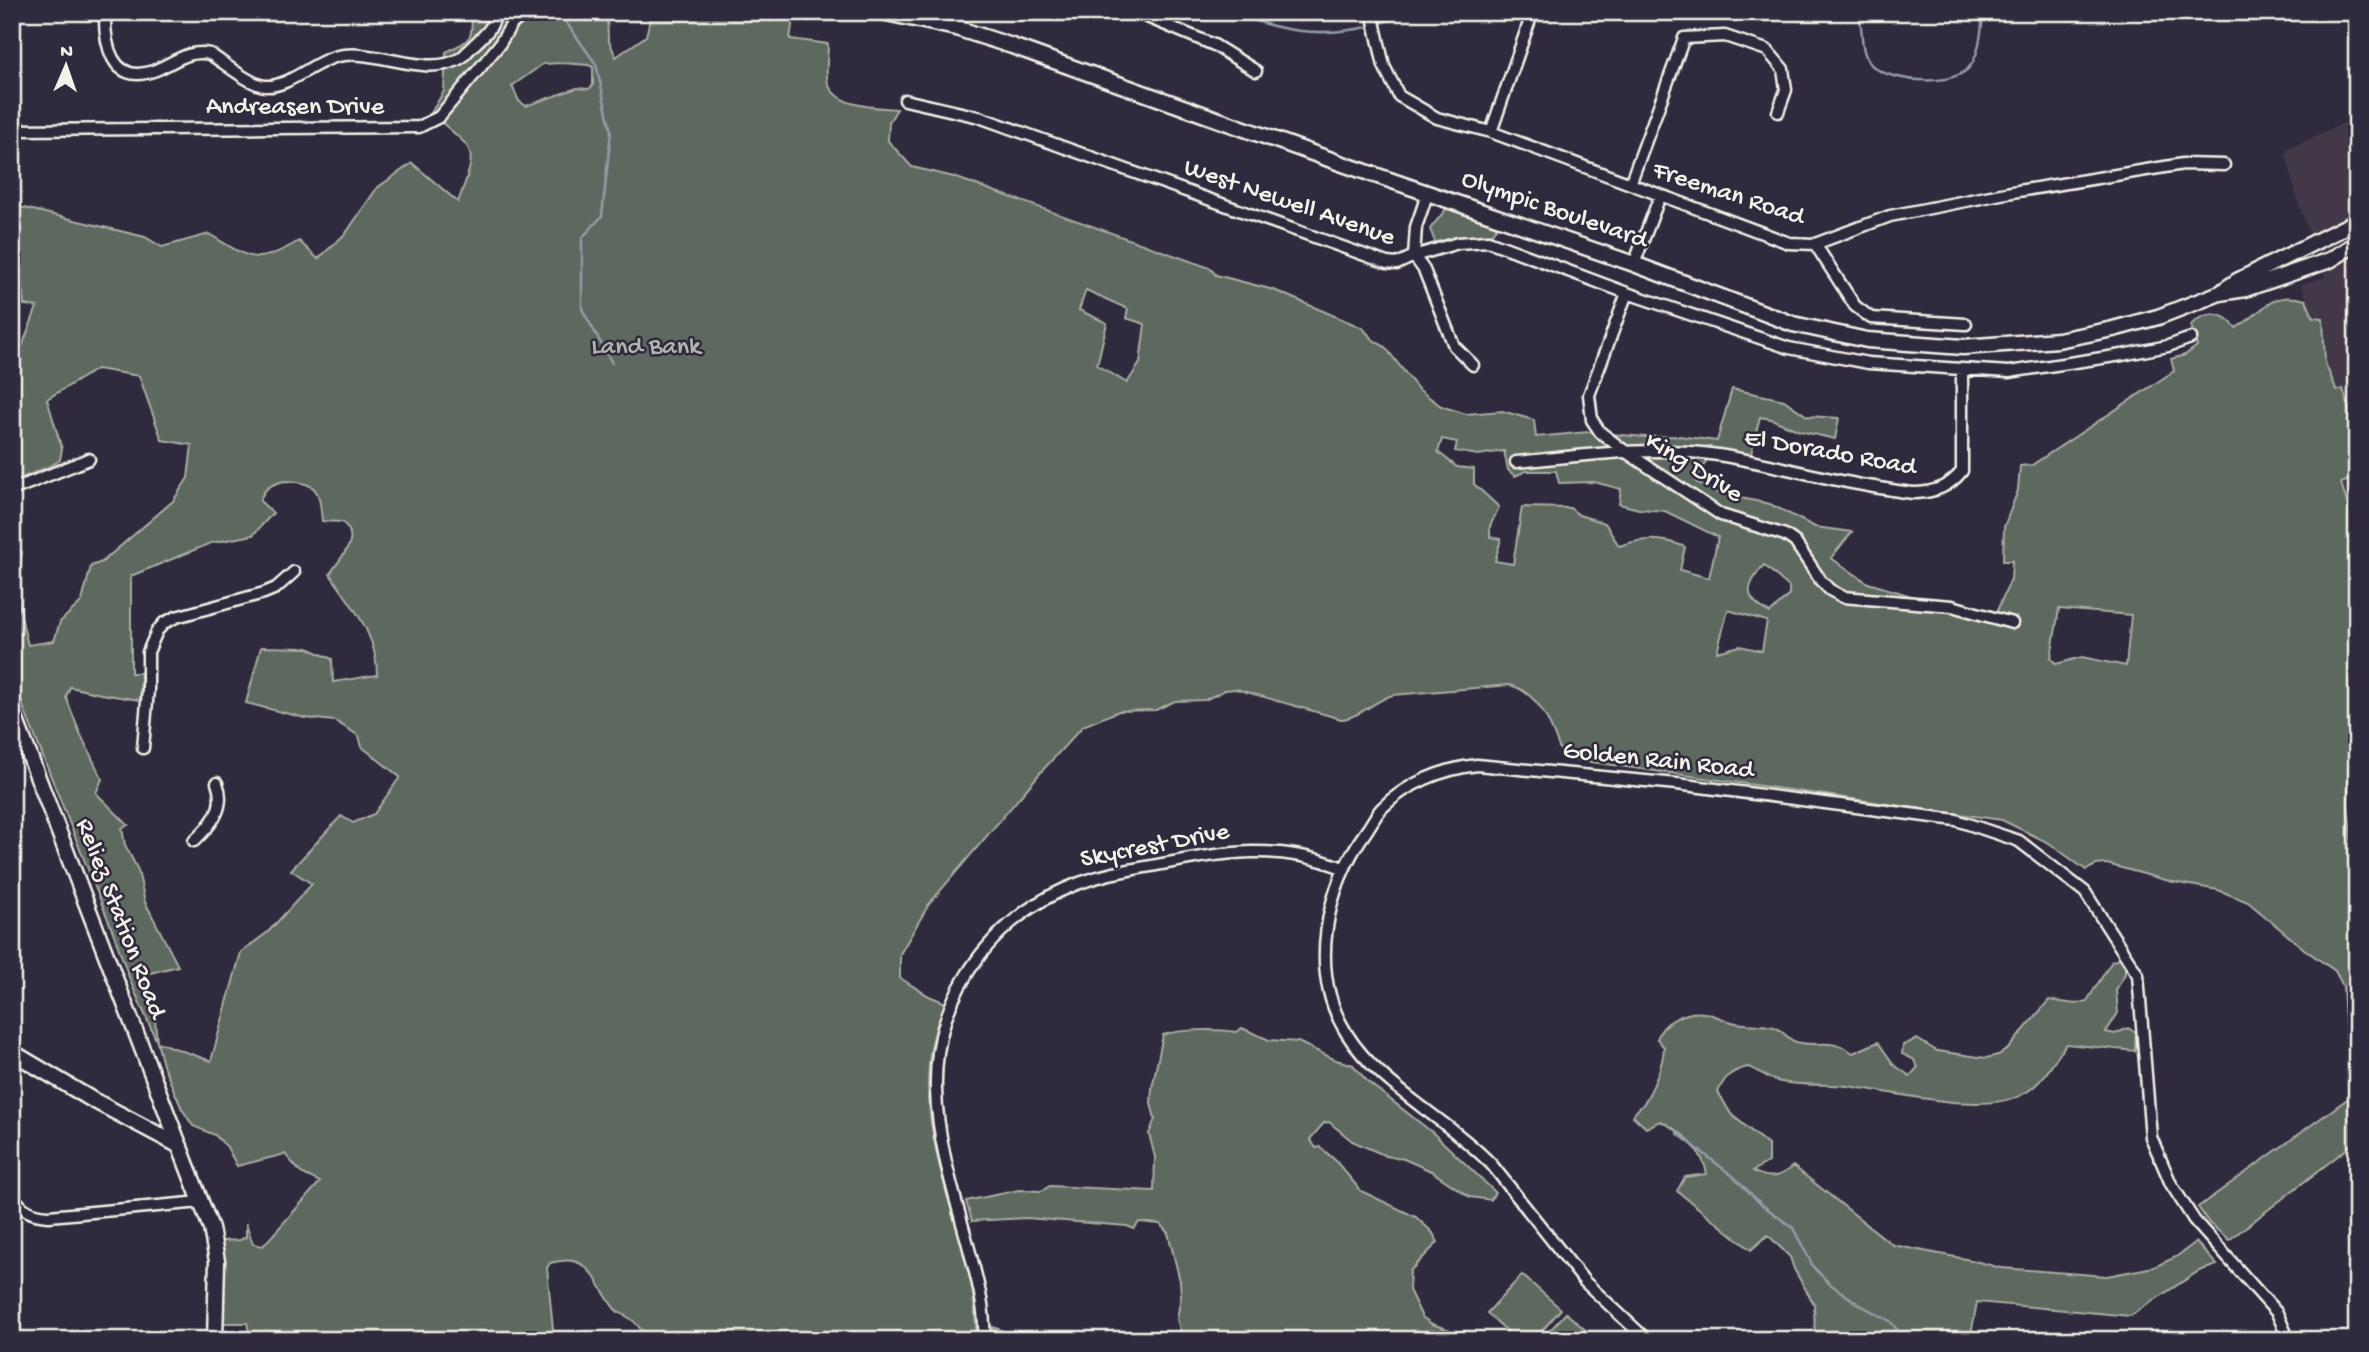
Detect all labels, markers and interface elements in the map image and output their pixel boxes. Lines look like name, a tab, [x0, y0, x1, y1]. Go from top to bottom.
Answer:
north arrow	[32, 32, 102, 102]
text: N	[60, 41, 73, 64]
street label: Andreasen Drive	[206, 93, 385, 124]
street label: West Newell Avenue	[1179, 153, 1399, 255]
street label: Freeman Road	[1647, 156, 1809, 235]
street label: Olympic Boulevard	[1457, 165, 1653, 258]
park label: Land Bank	[591, 333, 703, 364]
street label: El Dorado Road	[1742, 424, 1920, 485]
street label: King Drive	[1638, 427, 1748, 512]
street label: Golden Rain Road	[1561, 737, 1757, 788]
street label: Reliez Station Road	[67, 815, 172, 1025]
street label: Skycrest Drive	[1078, 817, 1233, 877]

